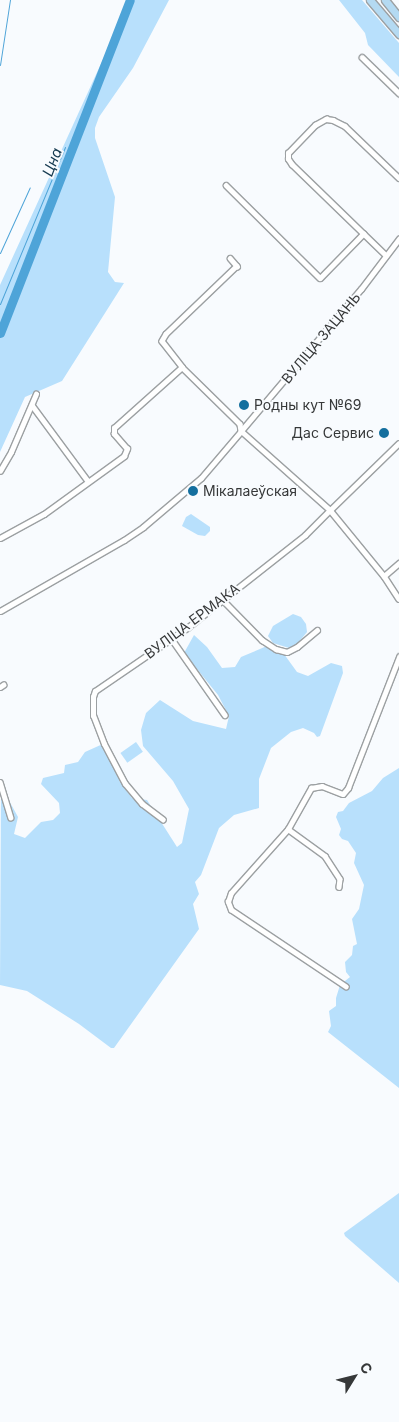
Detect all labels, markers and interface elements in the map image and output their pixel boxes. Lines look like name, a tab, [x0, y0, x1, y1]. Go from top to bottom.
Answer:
water label: Цна	[38, 145, 66, 179]
street label: ВУЛІЦА ЗАЦАНЬ	[278, 289, 364, 387]
place label: Родны кут №69	[254, 397, 361, 413]
marker: Родны кут №69	[238, 399, 250, 411]
place label: Дас Сервис	[292, 425, 374, 441]
marker: Дас Сервис	[378, 427, 390, 439]
place label: Мікалаеўская	[203, 483, 297, 499]
marker: Мікалаеўская	[187, 485, 199, 497]
street label: ВУЛІЦА ЕРМАКА	[141, 580, 243, 662]
north arrow	[329, 1352, 379, 1402]
text: С	[357, 1359, 376, 1377]

